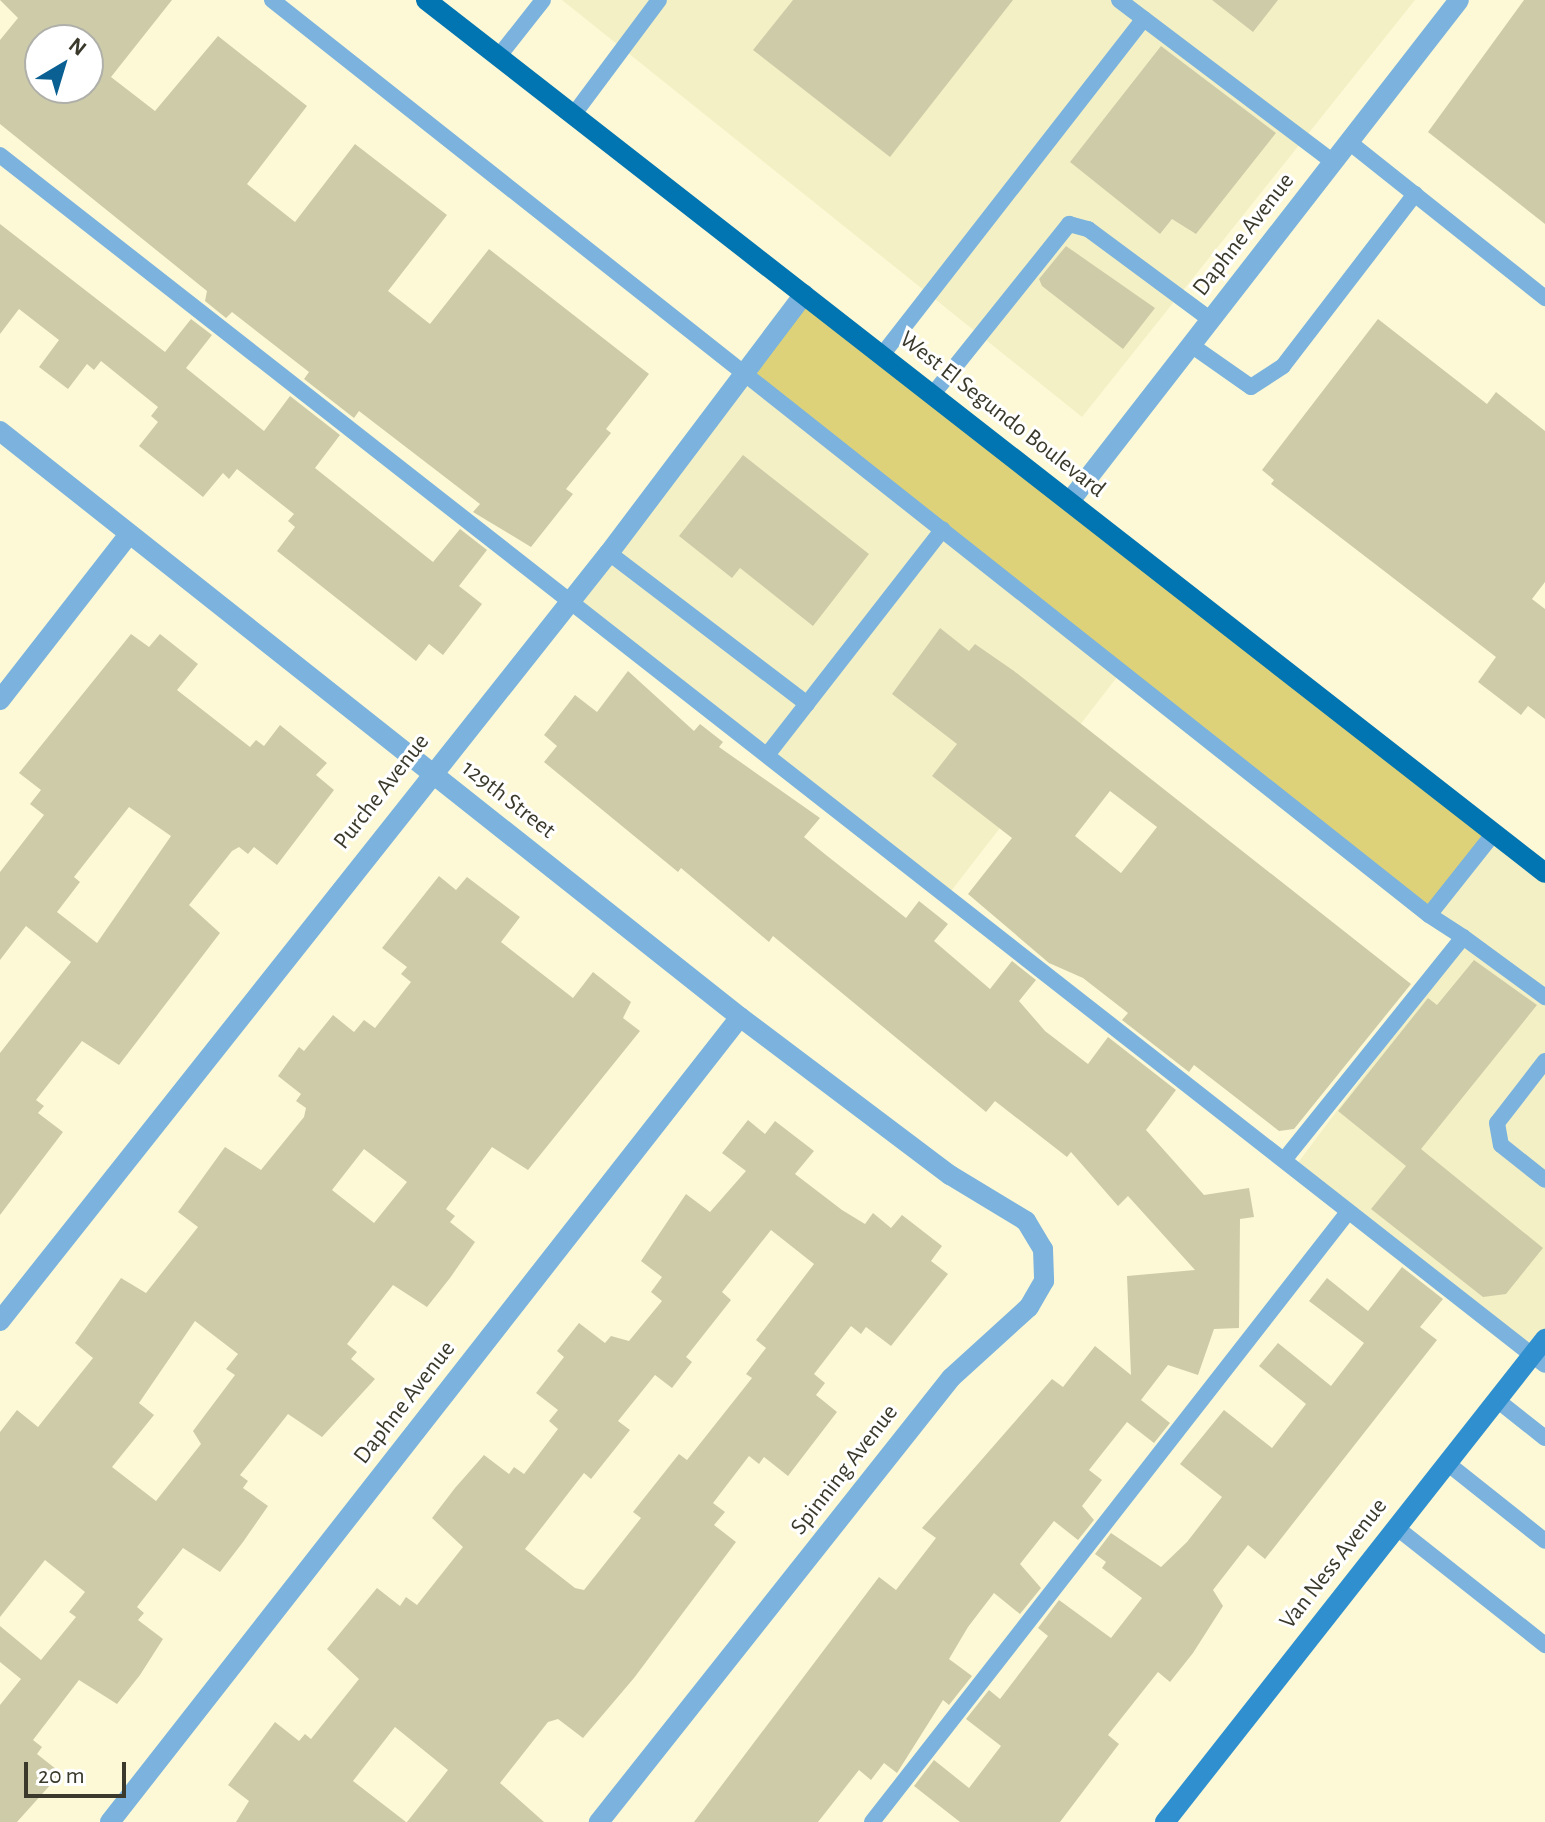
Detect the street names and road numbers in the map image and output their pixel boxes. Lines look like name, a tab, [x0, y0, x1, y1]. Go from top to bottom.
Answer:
street label: Daphne Avenue	[1187, 168, 1301, 302]
street label: West El Segundo Boulevard	[893, 326, 1111, 504]
street label: Purche Avenue	[328, 729, 436, 855]
street label: 129th Street	[455, 754, 561, 846]
street label: Daphne Avenue	[348, 1336, 462, 1470]
street label: Spinning Avenue	[785, 1399, 905, 1541]
street label: Van Ness Avenue	[1274, 1493, 1394, 1635]

